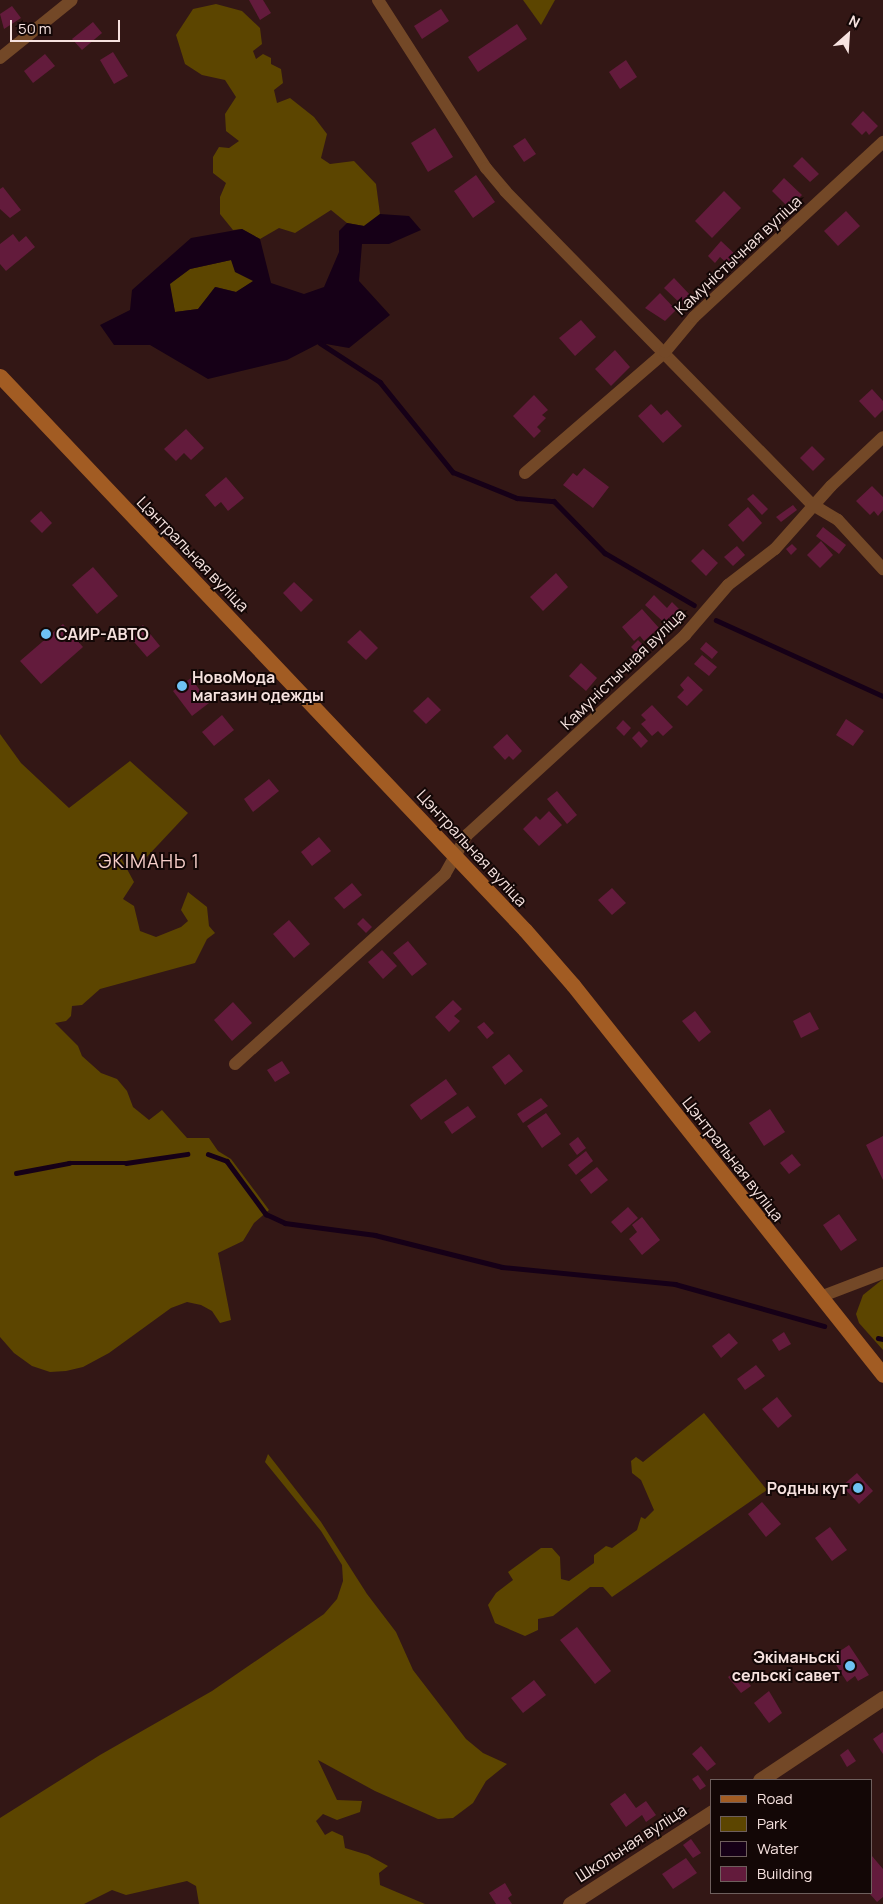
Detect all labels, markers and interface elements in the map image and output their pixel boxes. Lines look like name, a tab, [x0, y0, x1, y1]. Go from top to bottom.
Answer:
scale bar	[12, 10, 122, 42]
north arrow	[823, 10, 873, 60]
text: N	[846, 10, 863, 32]
text: 50 m	[18, 18, 52, 39]
street label: Камуністычная вуліца	[671, 191, 805, 319]
street label: Цэнтральная вуліца	[133, 492, 253, 616]
street label: Камуністычная вуліца	[557, 604, 689, 734]
place label: САИР-АВТО	[56, 624, 149, 644]
marker: САИР-АВТО	[40, 628, 52, 640]
place label: НовоМода магазин одежды	[192, 667, 324, 705]
marker: НовоМода магазин одежды	[176, 680, 188, 692]
street label: Цэнтральная вуліца	[413, 786, 531, 910]
district label: ЭКІМАНЬ 1	[97, 851, 201, 873]
street label: Цэнтральная вуліца	[678, 1093, 788, 1225]
place label: Родны кут	[767, 1478, 848, 1498]
marker: Родны кут	[852, 1482, 864, 1494]
place label: Экіманьскі сельскі савет	[732, 1647, 840, 1685]
marker: Экіманьскі сельскі савет	[844, 1660, 856, 1672]
legend	[710, 1779, 873, 1894]
text: Road	[757, 1788, 793, 1809]
street label: Школьная вуліца	[572, 1800, 690, 1886]
text: Park	[757, 1813, 787, 1834]
text: Water	[757, 1838, 799, 1859]
text: Building	[757, 1863, 812, 1884]

